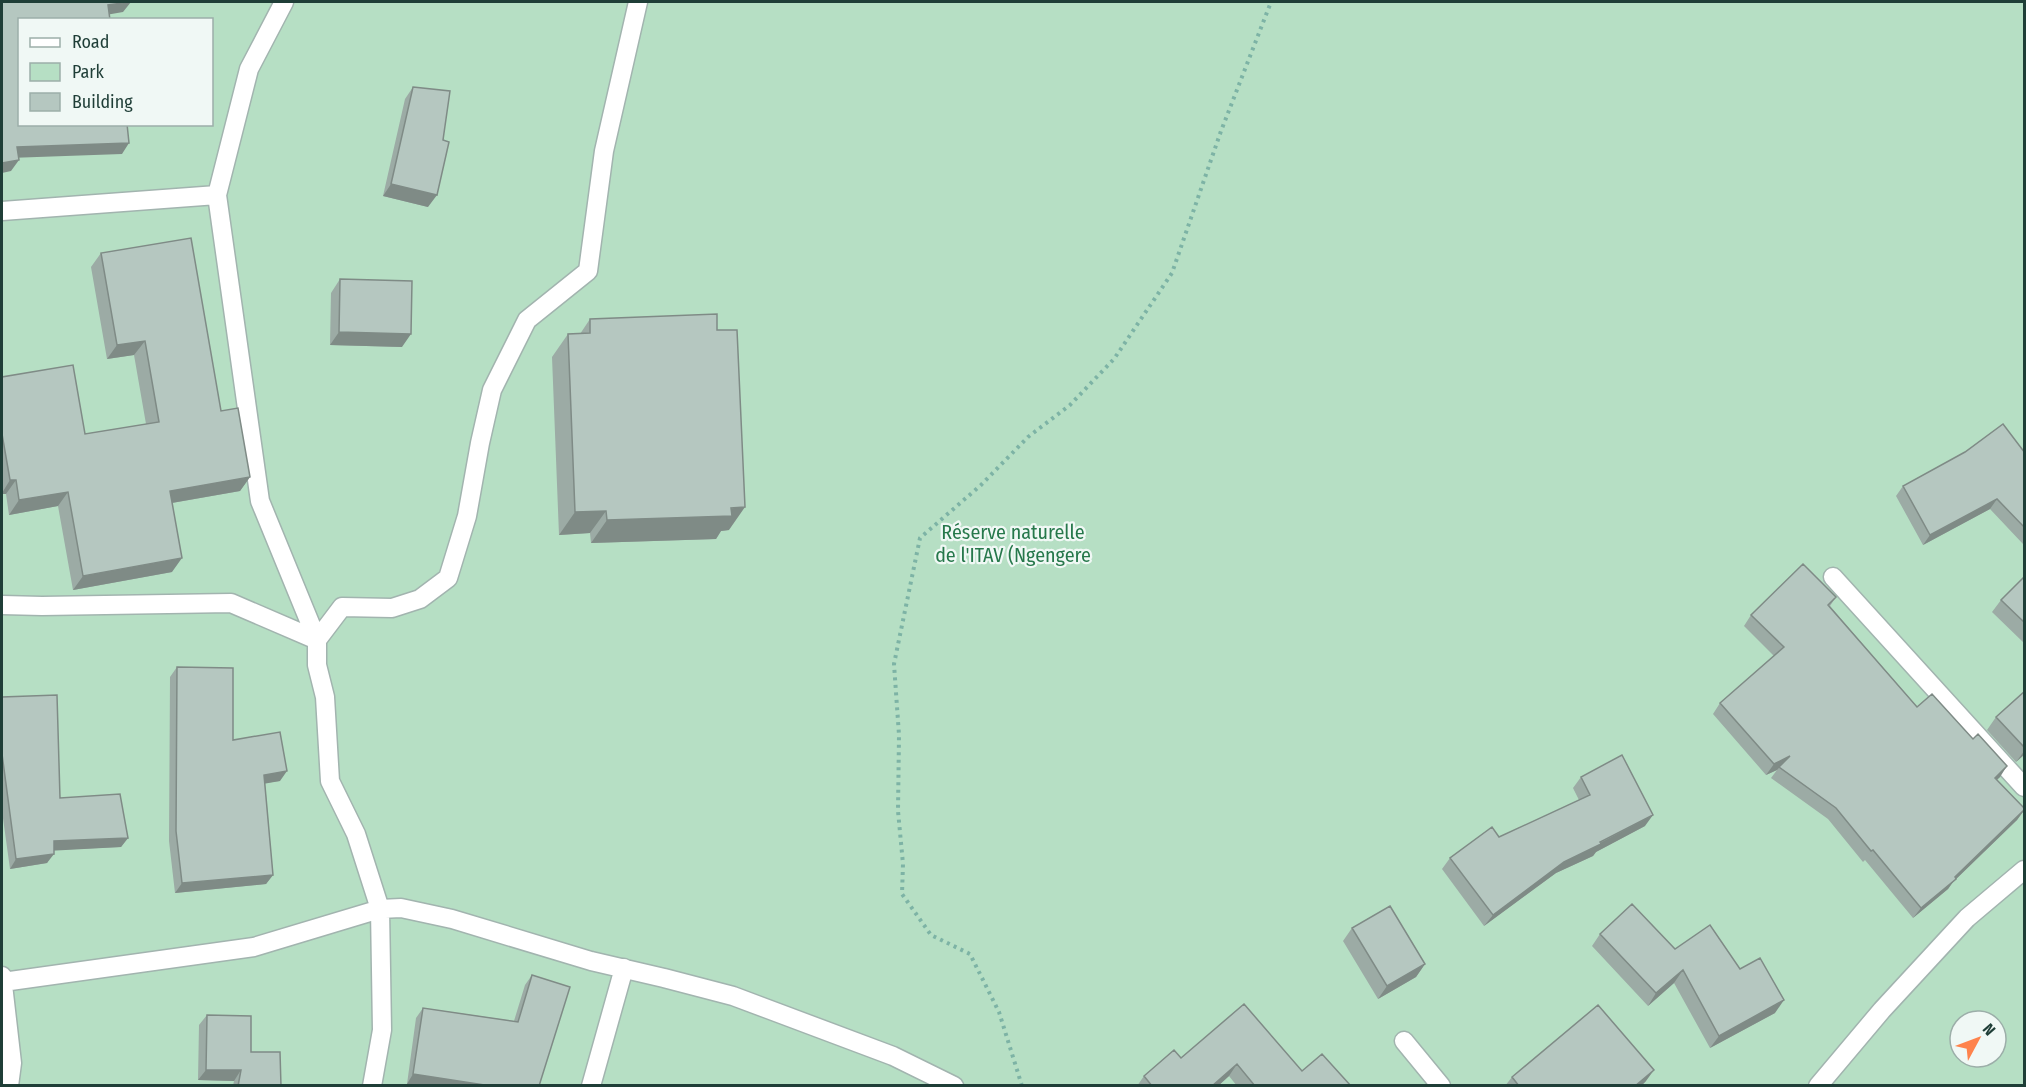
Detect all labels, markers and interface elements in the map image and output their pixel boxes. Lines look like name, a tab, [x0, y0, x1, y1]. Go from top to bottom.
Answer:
legend	[18, 18, 213, 126]
text: Road	[72, 31, 109, 53]
text: Park	[72, 61, 105, 83]
text: Building	[72, 91, 133, 113]
park label: Réserve naturelle de l'ITAV (Ngengere	[935, 520, 1091, 567]
north arrow	[1948, 1009, 2008, 1069]
text: N	[1979, 1020, 1999, 1039]

